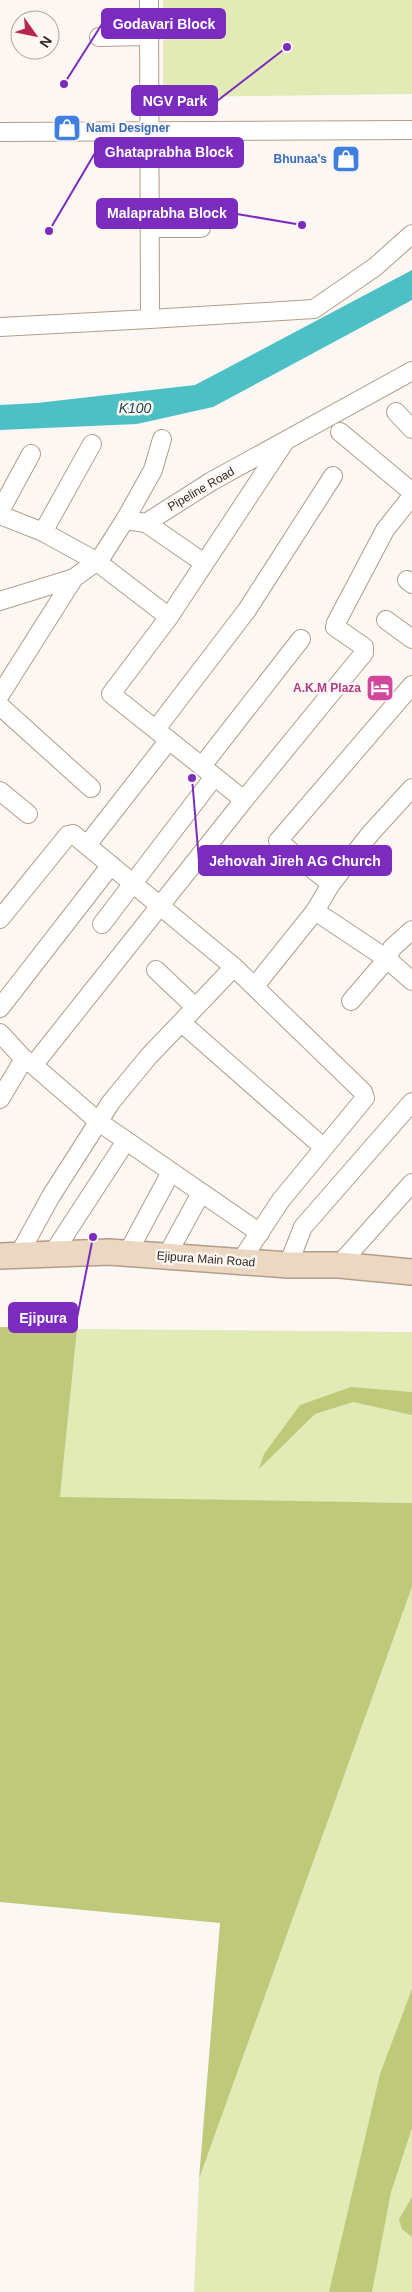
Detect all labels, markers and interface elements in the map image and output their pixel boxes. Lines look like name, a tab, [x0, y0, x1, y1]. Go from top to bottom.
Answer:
callout: Godavari Block	[102, 9, 225, 38]
north arrow	[10, 10, 60, 60]
text: Godavari Block	[113, 16, 216, 32]
text: N	[36, 33, 55, 51]
callout: NGV Park	[132, 86, 217, 115]
text: NGV Park	[143, 93, 208, 109]
shop icon: Nami Designer	[52, 113, 82, 143]
place label: Nami Designer	[86, 121, 170, 135]
callout: Ghataprabha Block	[95, 138, 243, 167]
text: Ghataprabha Block	[105, 144, 233, 160]
shop icon: Bhunaa's	[331, 144, 361, 174]
place label: Bhunaa's	[273, 152, 327, 166]
callout: Malaprabha Block	[97, 199, 237, 228]
text: Malaprabha Block	[107, 205, 227, 221]
water label: K100	[119, 400, 152, 416]
street label: Pipeline Road	[165, 464, 237, 514]
hotel icon: A.K.M Plaza	[365, 673, 395, 703]
place label: A.K.M Plaza	[293, 681, 361, 695]
callout: Jehovah Jireh AG Church	[199, 846, 391, 875]
text: Jehovah Jireh AG Church	[209, 853, 381, 869]
street label: Ejipura Main Road	[156, 1249, 256, 1269]
callout: Ejipura	[9, 1303, 77, 1332]
text: Ejipura	[19, 1310, 67, 1326]

